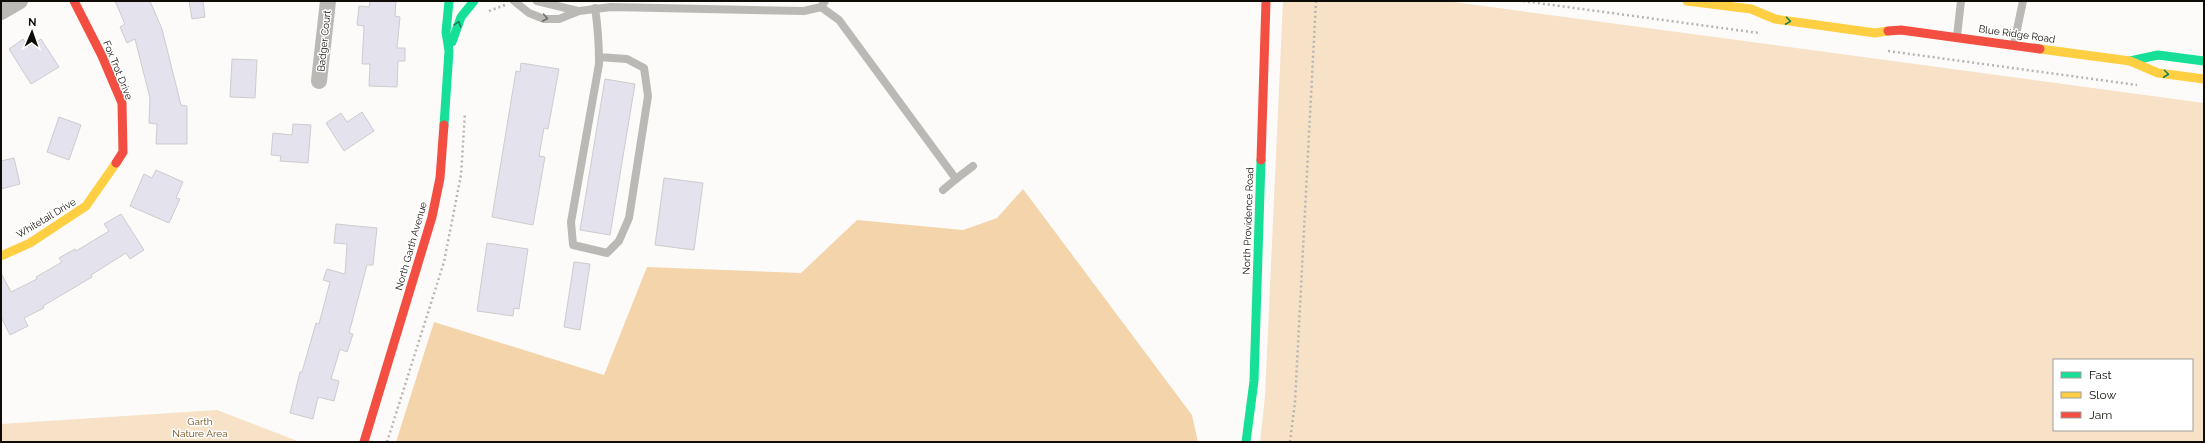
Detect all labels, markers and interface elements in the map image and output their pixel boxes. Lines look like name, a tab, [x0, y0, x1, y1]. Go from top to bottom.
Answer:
street label: Badger Court	[315, 9, 333, 72]
north arrow	[12, 12, 52, 52]
one-way arrow	[541, 13, 548, 21]
text: N	[28, 16, 37, 29]
one-way arrow	[1785, 16, 1791, 25]
one-way arrow	[453, 21, 462, 28]
street label: Blue Ridge Road	[1978, 23, 2056, 45]
street label: Fox Trot Drive	[101, 39, 135, 101]
one-way arrow	[2163, 69, 2169, 78]
street label: North Providence Road	[1241, 167, 1255, 275]
street label: Whitetail Drive	[14, 196, 78, 240]
street label: North Garth Avenue	[393, 200, 429, 291]
legend	[2053, 359, 2193, 431]
text: Fast	[2089, 368, 2112, 382]
text: Slow	[2089, 388, 2116, 402]
text: Jam	[2089, 408, 2112, 422]
park label: Garth Nature Area	[172, 416, 228, 439]

